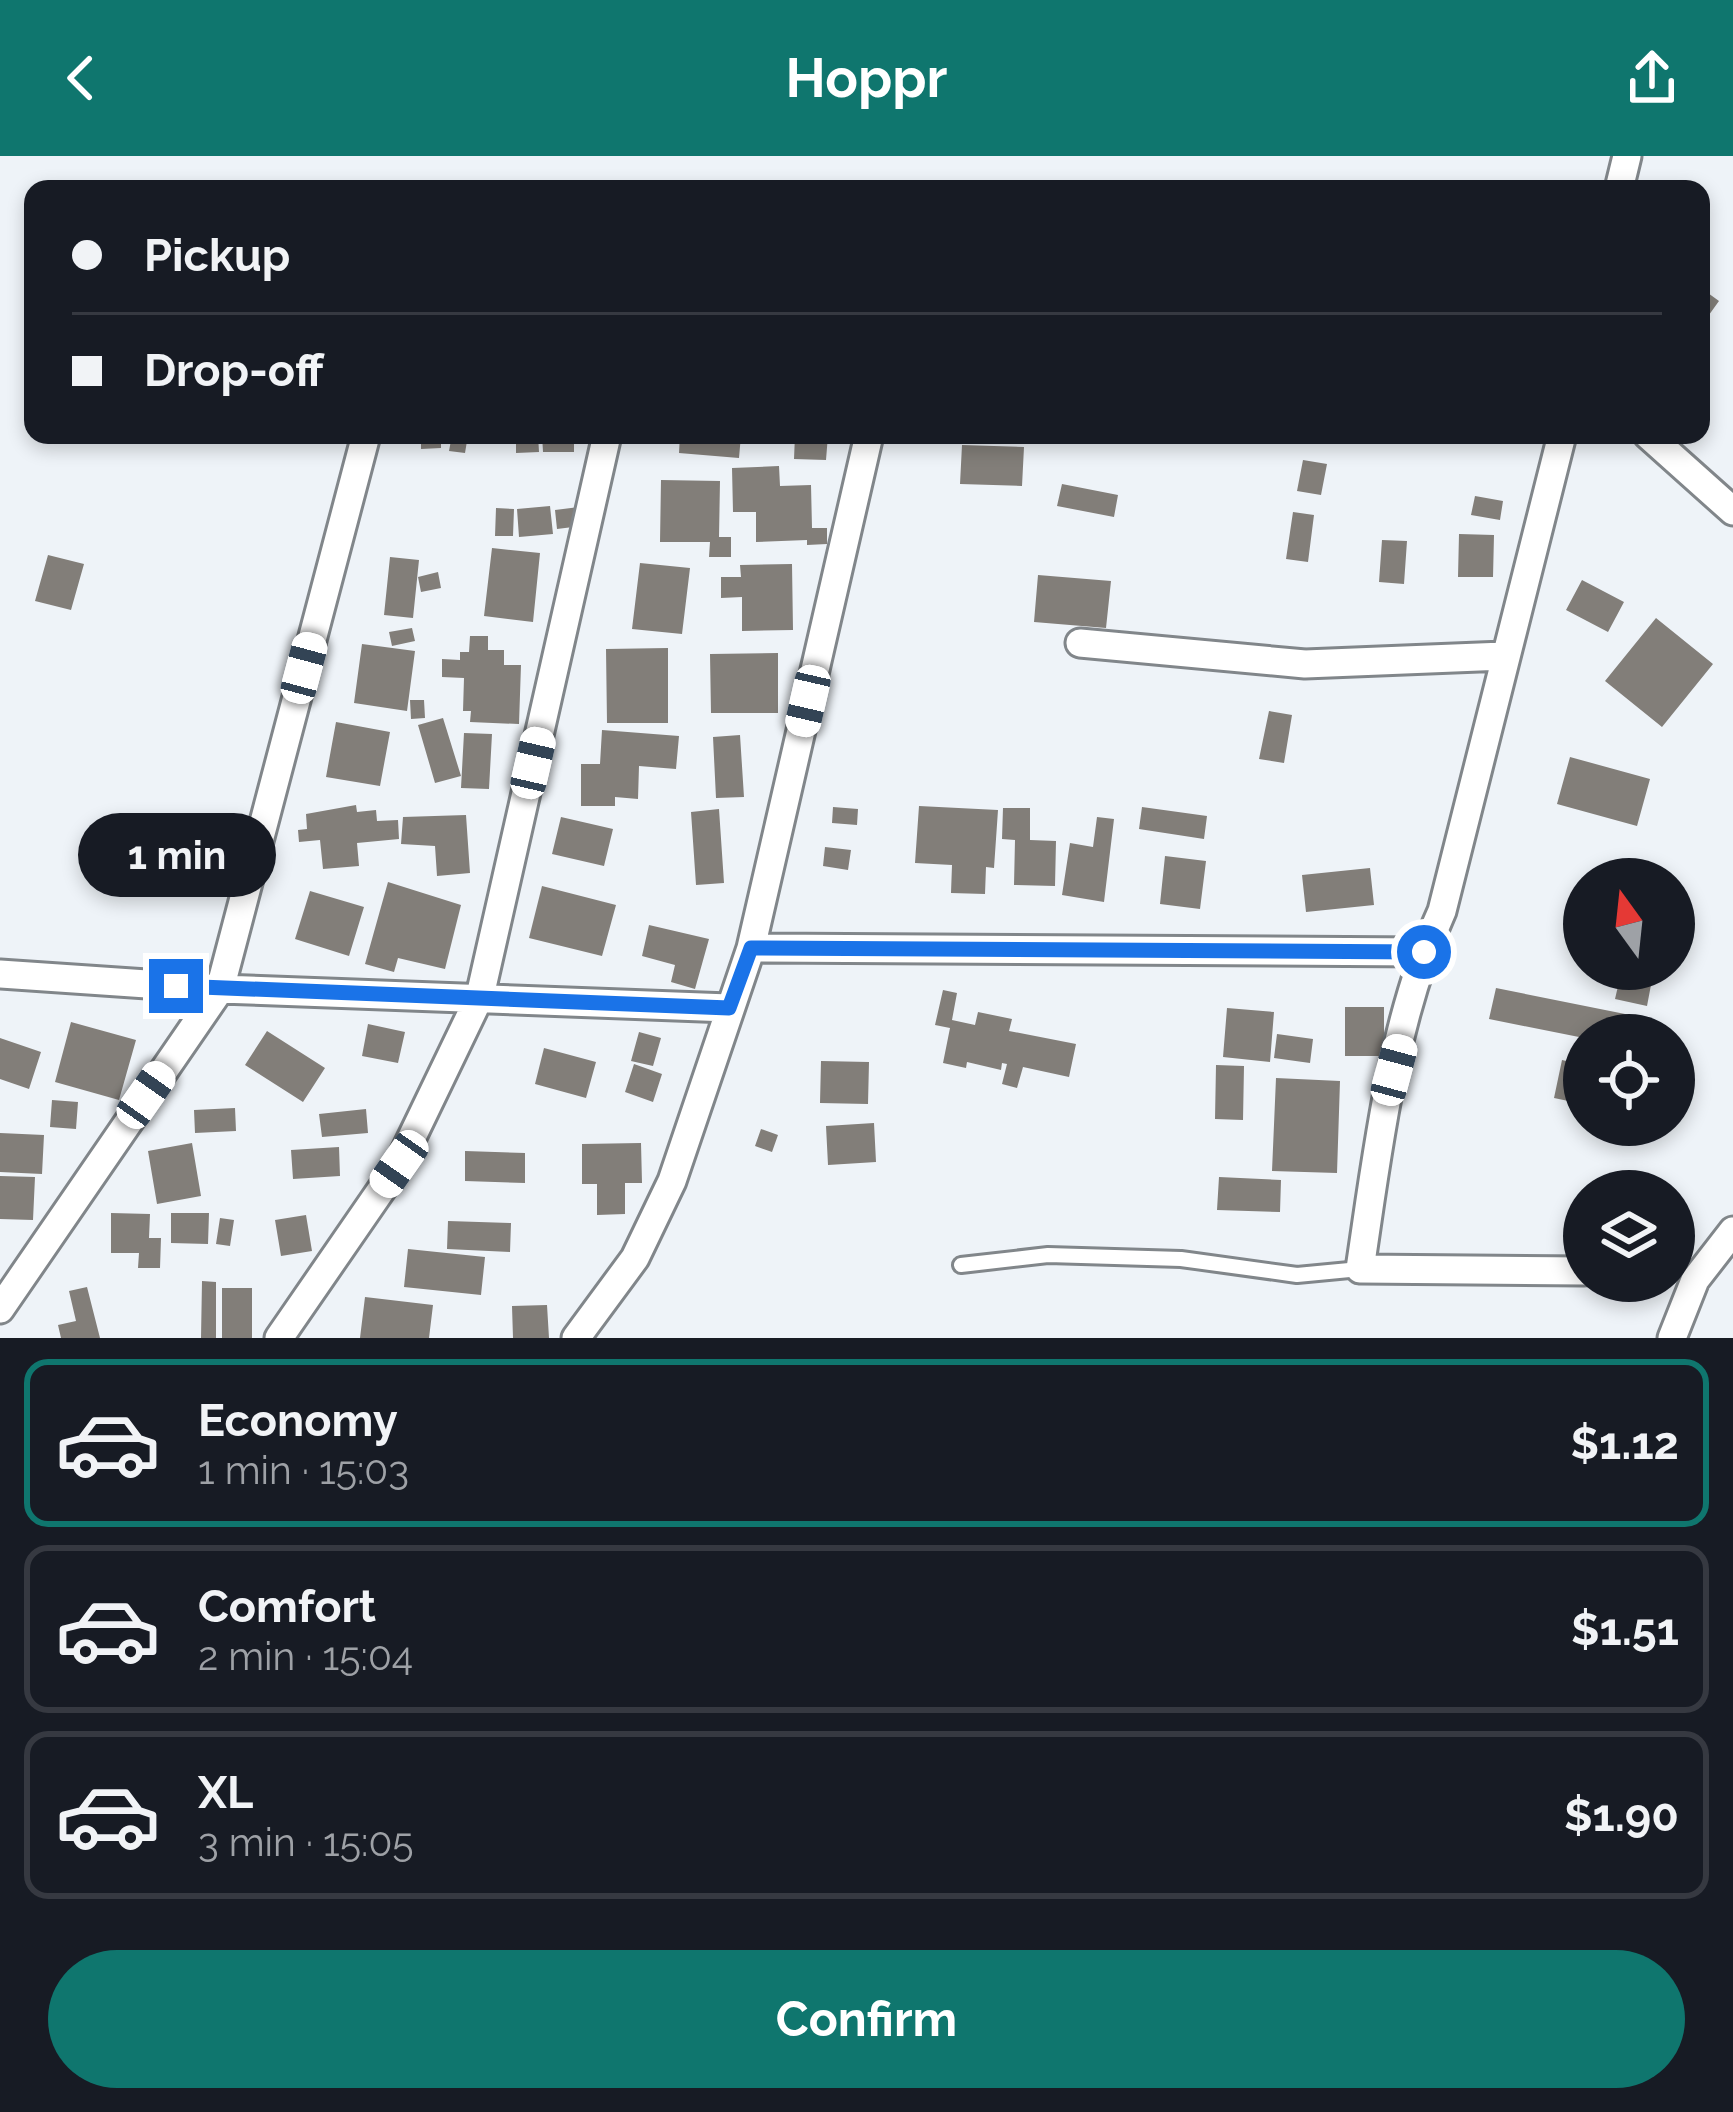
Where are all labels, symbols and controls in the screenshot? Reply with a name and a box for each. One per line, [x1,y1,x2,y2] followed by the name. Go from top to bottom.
[48,45,114,111] icon: back
[1619,45,1685,111] icon: share
[786,46,947,110] text: Hoppr
[144,229,290,282] text: Pickup
[144,344,324,397] text: Drop-off
[277,629,331,707] car
[782,662,834,740] car
[507,724,559,802] car
[77,812,275,896] callout: 1 min
[128,832,226,878] text: 1 min
[1563,858,1695,990] north arrow
[1563,858,1695,1302] map controls
[1397,925,1451,979] route start
[149,959,203,1013] route end
[1563,1014,1695,1146] button: locate
[1367,1031,1421,1109] car
[111,1055,181,1135] car
[364,1124,434,1204] car
[1563,1170,1695,1302] button: layers
[54,1389,162,1497] icon: car
[198,1394,398,1447] text: Economy
[1571,1417,1679,1470] text: $1.12
[198,1447,409,1493] text: 1 min · 15:03
[54,1575,162,1683] icon: car
[198,1580,376,1633] text: Comfort
[1571,1603,1679,1656] text: $1.51
[198,1633,413,1679] text: 2 min · 15:04
[54,1761,162,1869] icon: car
[198,1766,253,1819] text: XL
[1564,1789,1679,1842] text: $1.90
[198,1819,414,1865] text: 3 min · 15:05
[48,1950,1685,2088] button: Confirm

